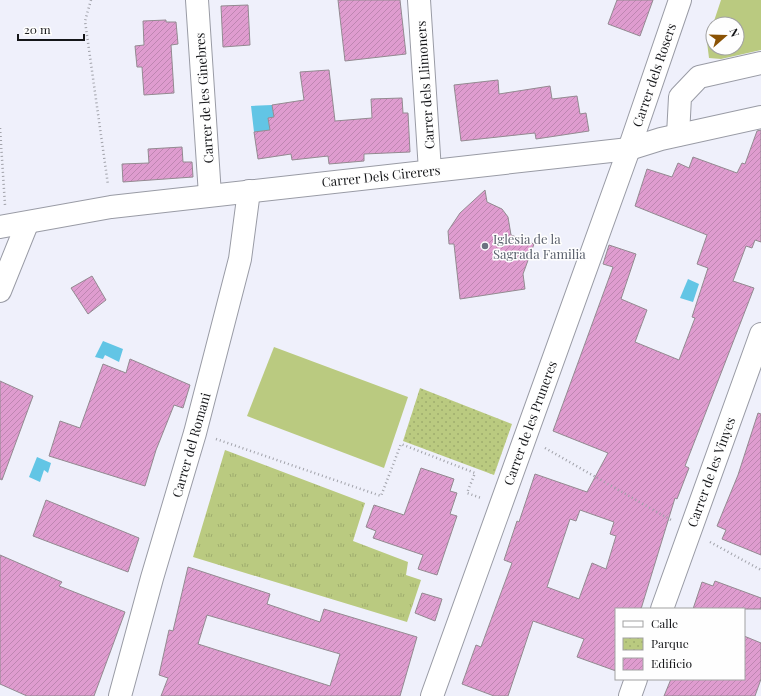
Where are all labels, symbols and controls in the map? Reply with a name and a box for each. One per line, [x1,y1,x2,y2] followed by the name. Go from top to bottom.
[18,16,84,42] scale bar
[705,16,745,56] north arrow
[412,20,437,150] street label: Carrer dels Llimoners
[24,21,51,37] text: 20 m
[628,21,679,129] street label: Carrer dels Rosers
[726,26,743,39] text: N
[190,32,217,164] street label: Carrer de les Ginebres
[321,161,441,190] street label: Carrer Dels Cirerers
[493,230,586,262] place label: Iglesia de la Sagrada Familia
[480,241,490,251] marker: Iglesia de la Sagrada Familia
[499,358,560,487] street label: Carrer de les Pruneres
[167,390,214,499] street label: Carrer del Romani
[683,414,738,529] street label: Carrer de les Vinyes
[615,608,745,680] legend
[651,615,678,631] text: Calle
[651,635,689,651] text: Parque
[651,655,693,671] text: Edificio

